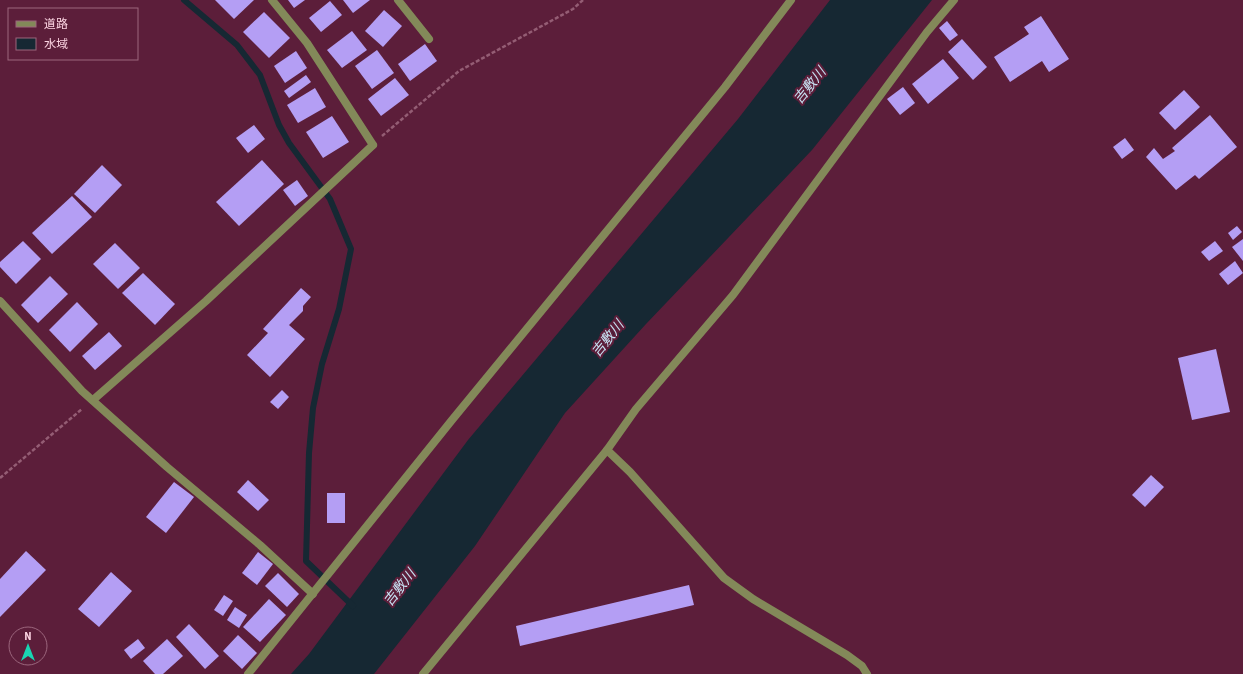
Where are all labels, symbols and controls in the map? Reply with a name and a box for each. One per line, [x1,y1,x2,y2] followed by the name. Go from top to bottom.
[8,8,138,60] legend
[44,16,68,33] text: 道路
[44,36,68,53] text: 水域
[789,62,832,109] water label: 吉敷川
[587,315,630,362] water label: 吉敷川
[379,564,422,611] water label: 吉敷川
[8,626,48,666] north arrow
[24,629,32,644] text: N

